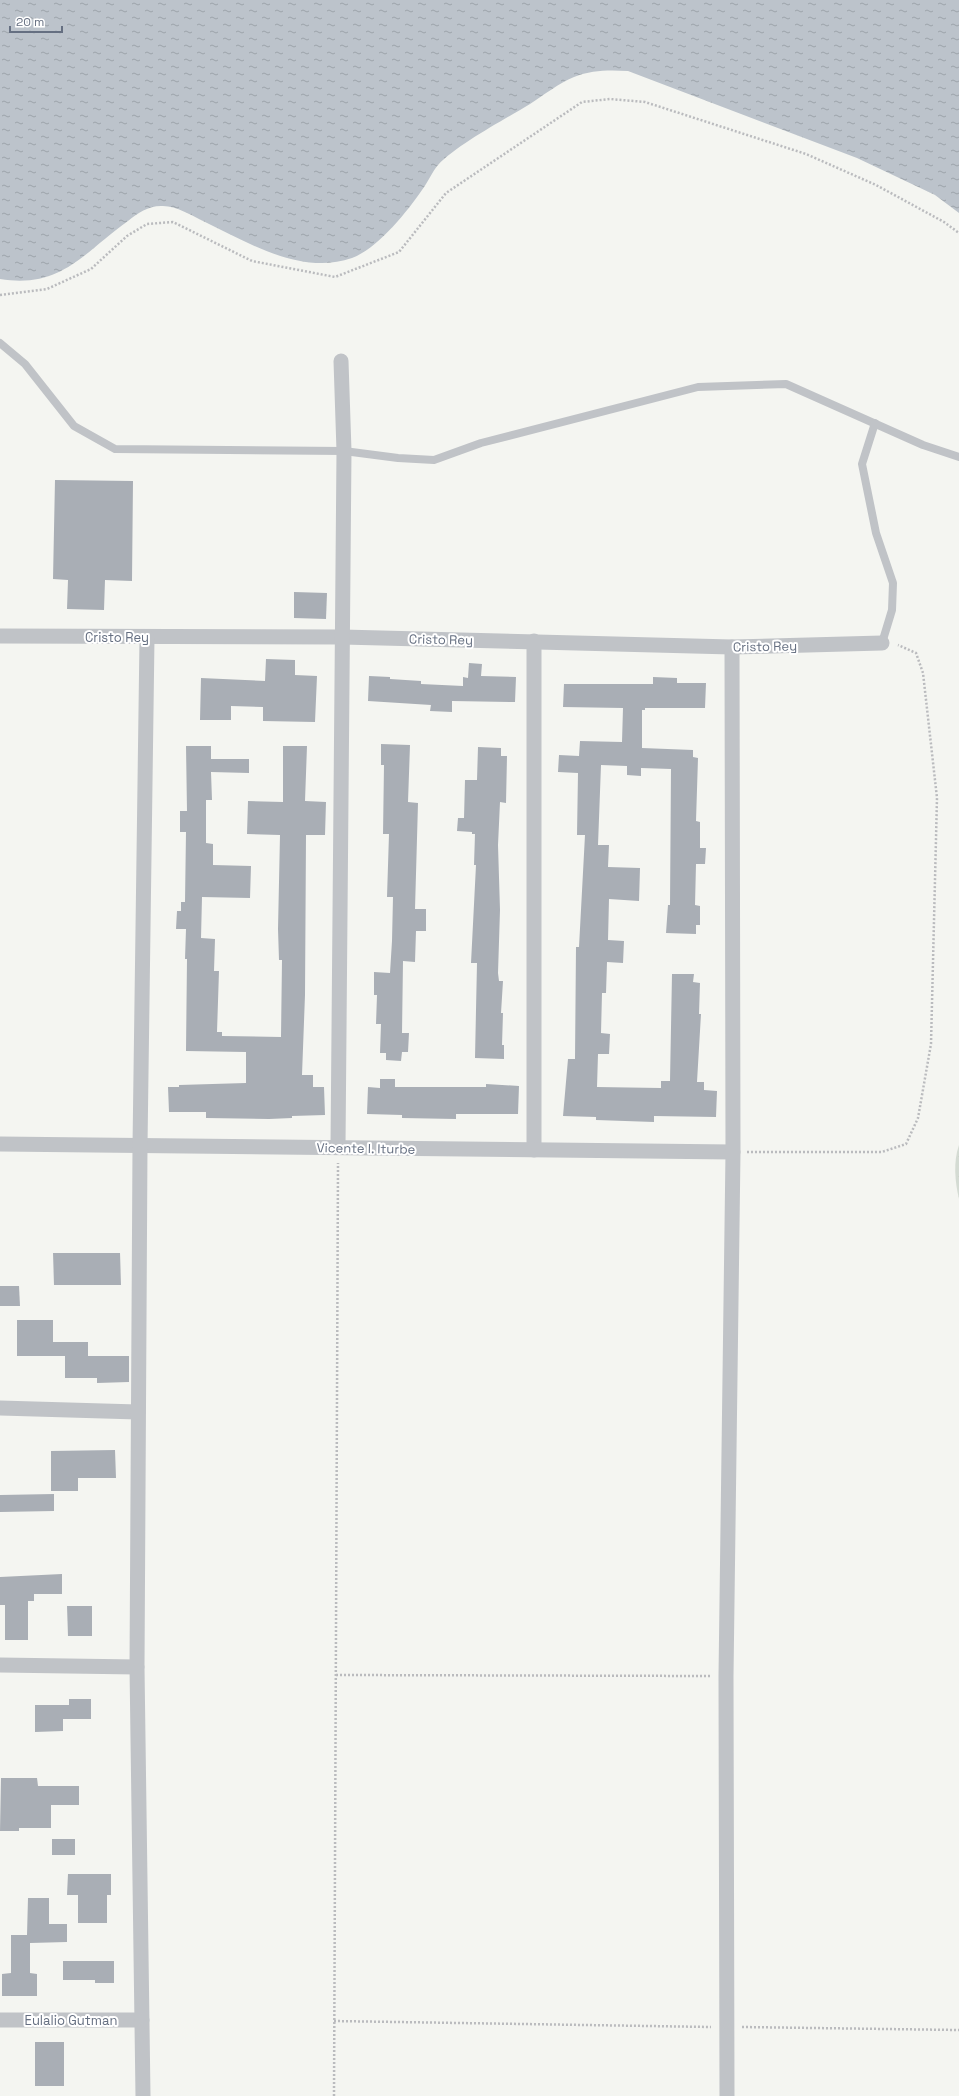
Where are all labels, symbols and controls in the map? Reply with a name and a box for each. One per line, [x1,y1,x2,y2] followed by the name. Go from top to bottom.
[10,8,62,34] scale bar
[16,14,44,30] text: 20 m
[85,629,149,646] street label: Cristo Rey
[409,630,473,649] street label: Cristo Rey
[733,637,797,656] street label: Cristo Rey
[316,1139,415,1158] street label: Vicente I. Iturbe
[25,2012,117,2029] street label: Eulalio Gutman

